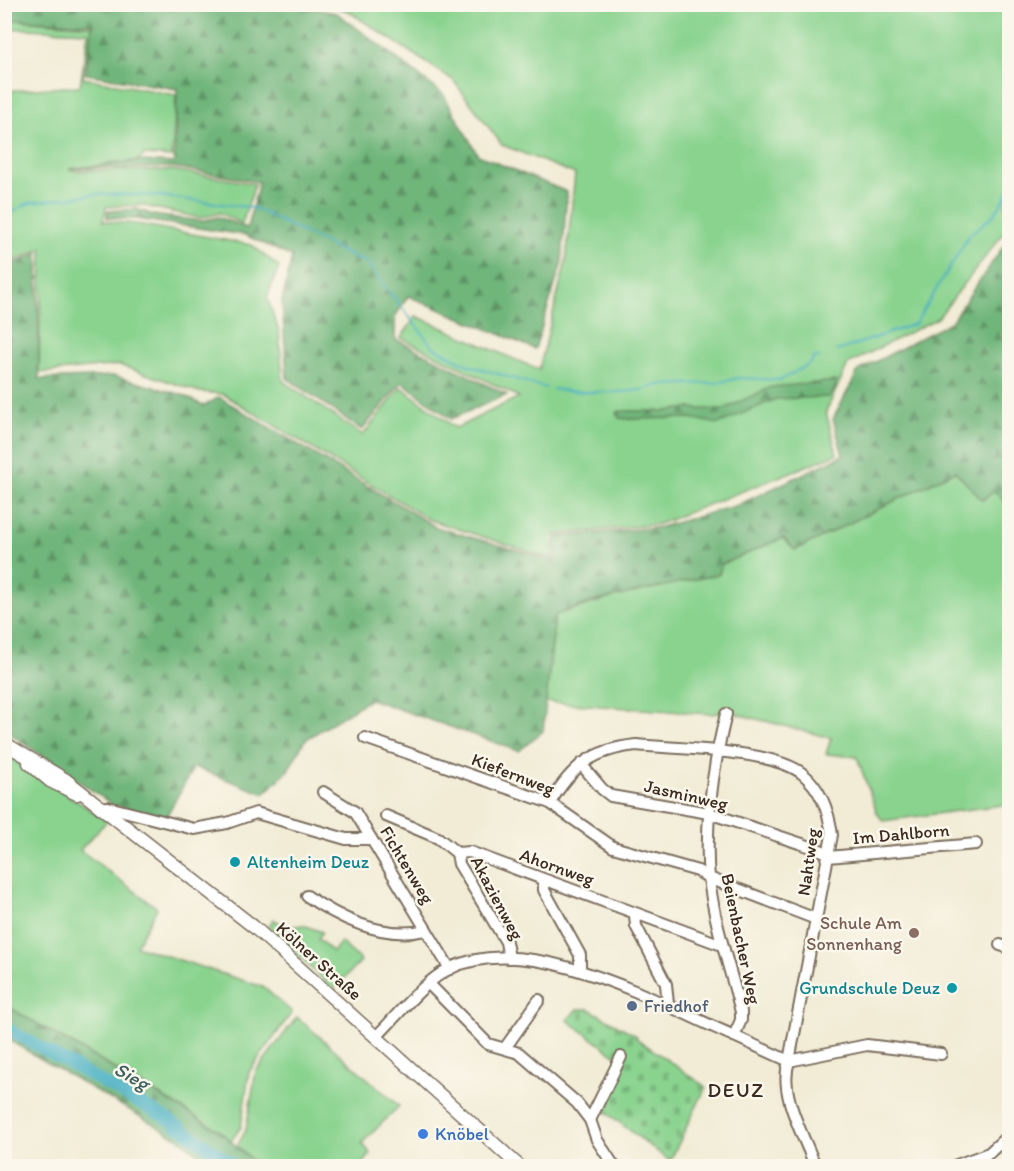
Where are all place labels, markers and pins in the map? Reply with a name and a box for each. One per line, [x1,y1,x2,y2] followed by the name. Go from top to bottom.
[247,851,370,873] place label: Altenheim Deuz
[228,855,242,869] marker: Altenheim Deuz
[806,912,903,955] place label: Schule Am Sonnenhang
[907,926,921,940] marker: Schule Am Sonnenhang
[799,977,940,999] place label: Grundschule Deuz
[945,981,959,995] marker: Grundschule Deuz
[644,995,709,1017] place label: Friedhof
[625,999,639,1013] marker: Friedhof
[435,1123,489,1145] place label: Knöbel
[416,1127,430,1141] marker: Knöbel

